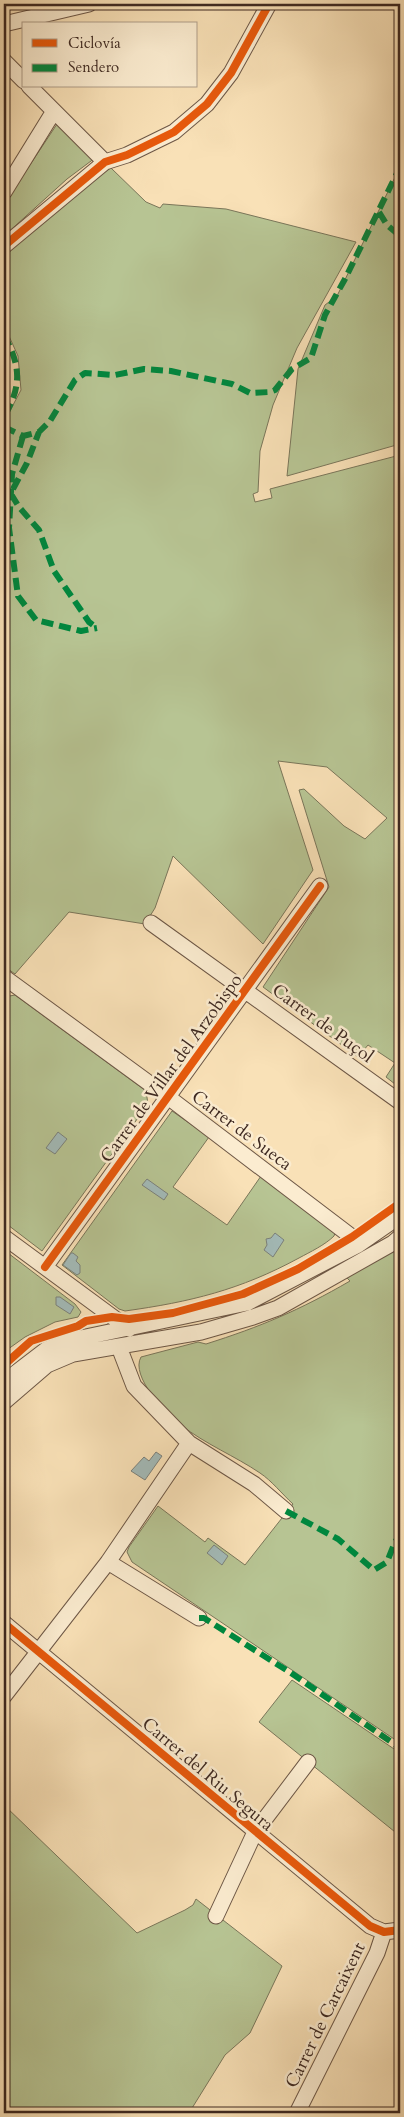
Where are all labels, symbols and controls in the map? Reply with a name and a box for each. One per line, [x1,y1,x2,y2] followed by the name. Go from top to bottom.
[22,22,198,88] legend
[68,33,121,53] text: Ciclovía
[68,57,119,77] text: Sendero
[94,969,249,1168] street label: Carrer de Villar del Arzobispo
[267,978,379,1069] street label: Carrer de Puçol
[186,1084,297,1177] street label: Carrer de Sueca
[136,1712,279,1837] street label: Carrer del Riu Segura
[279,1938,372,2092] street label: Carrer de Carcaixent

